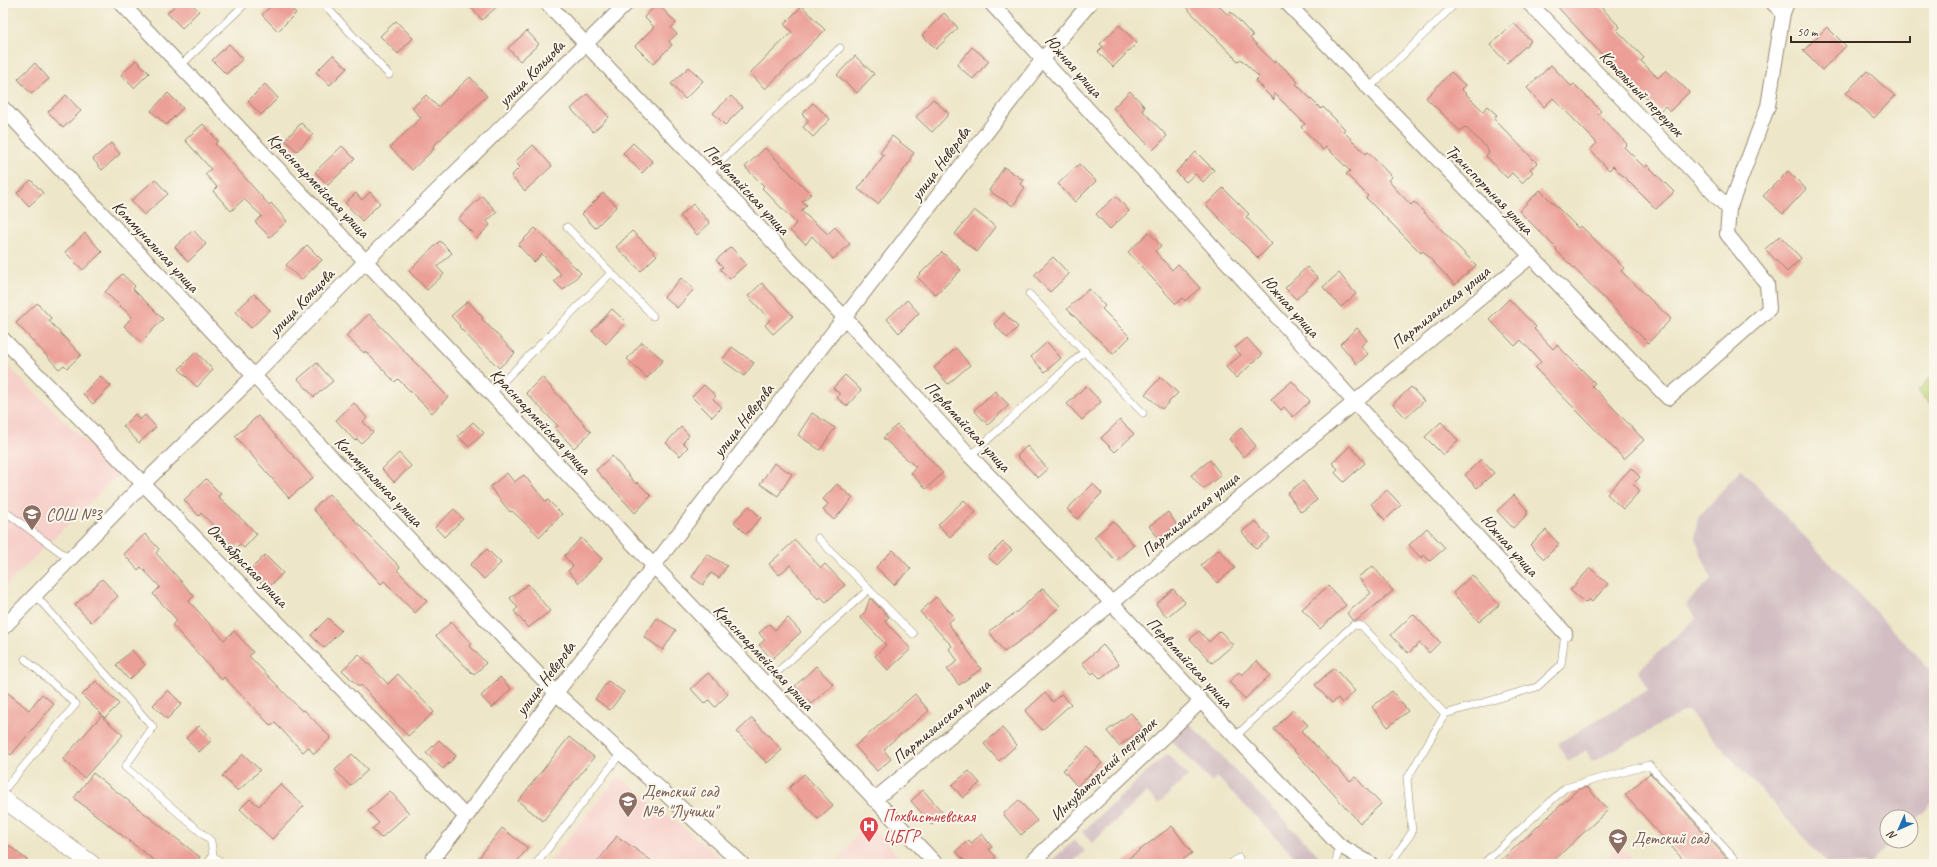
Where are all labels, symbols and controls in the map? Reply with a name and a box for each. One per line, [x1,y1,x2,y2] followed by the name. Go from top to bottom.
[1791,18,1910,44] scale bar
[1797,24,1819,40] text: 50 m
[1040,31,1108,103] street label: Южная улица
[493,34,571,112] street label: улица Кольцова
[1595,46,1689,142] street label: Котельный переулок
[905,121,976,205] street label: улица Неверова
[263,128,375,243] street label: Красноармейская улица
[699,140,795,240] street label: Первомайская улица
[1441,140,1539,240] street label: Транспортная улица
[108,196,204,298] street label: Коммунальная улица
[1387,260,1495,354] street label: Партизанская улица
[263,263,340,341] street label: улица Кольцова
[1257,271,1325,343] street label: Южная улица
[486,364,596,480] street label: Красноармейская улица
[920,377,1016,477] street label: Первомайская улица
[708,378,780,462] street label: улица Неверова
[330,432,428,532] street label: Коммунальная улица
[1137,467,1244,561] street label: Партизанская улица
[21,503,43,531] school or university icon: СОШ №3
[46,504,103,525] place label: СОШ №3
[1476,510,1544,582] street label: Южная улица
[202,519,294,613] street label: Октябрьская улица
[709,600,819,716] street label: Красноармейская улица
[1142,613,1238,713] street label: Первомайская улица
[510,636,581,720] street label: улица Неверова
[888,674,995,768] street label: Партизанская улица
[1046,712,1162,825] street label: Инкубаторский переулок
[642,781,721,822] place label: Детский сад №6 "Лучики"
[617,790,639,818] school or university icon: Детский сад №6 "Лучики"
[883,806,977,847] place label: Похвистневская ЦБГР
[1879,809,1919,849] north arrow
[858,815,880,843] hospital icon: Похвистневская ЦБГР
[1607,827,1629,855] school or university icon: Детский сад
[1883,827,1899,843] text: N
[1632,828,1710,849] place label: Детский сад

